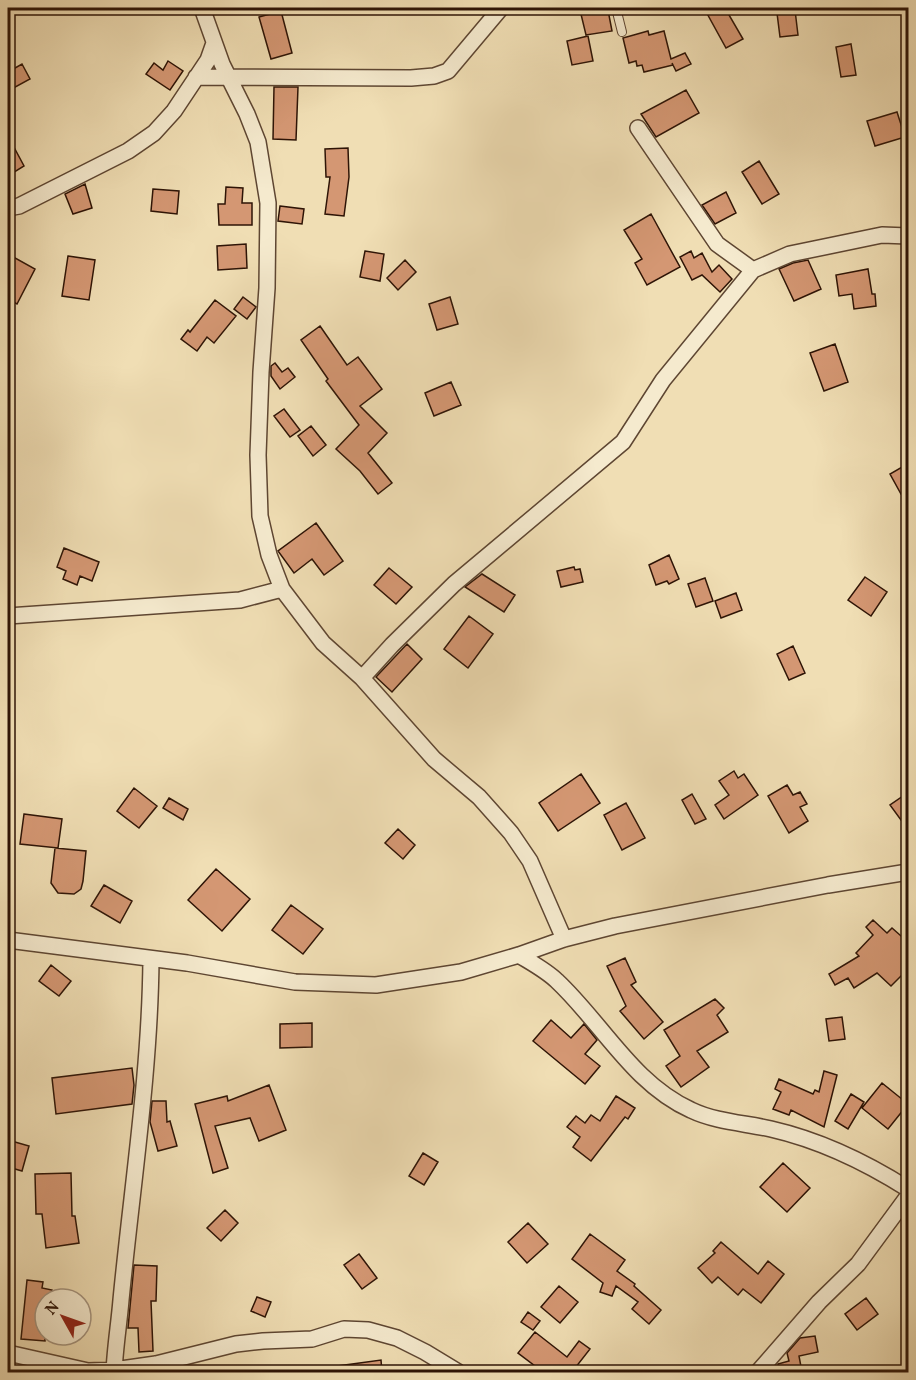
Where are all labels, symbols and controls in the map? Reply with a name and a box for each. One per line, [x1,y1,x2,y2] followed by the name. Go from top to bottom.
[33,1287,93,1347] north arrow
[41,1297,65,1320] text: N

